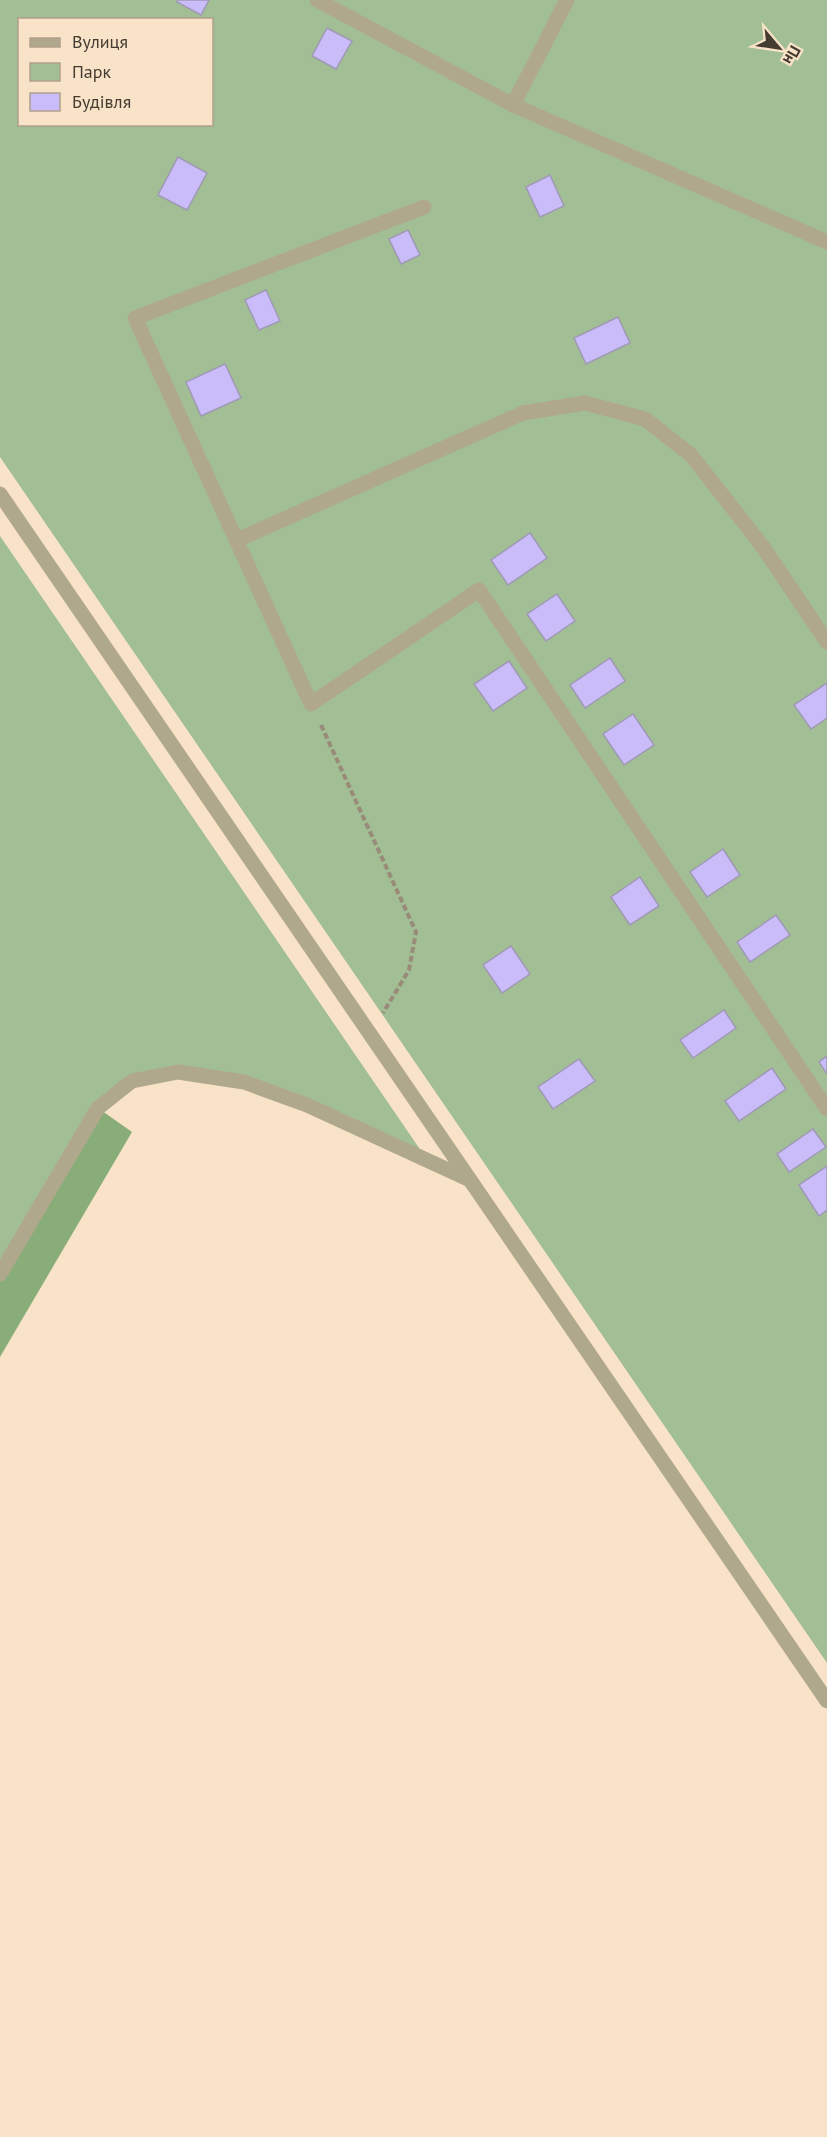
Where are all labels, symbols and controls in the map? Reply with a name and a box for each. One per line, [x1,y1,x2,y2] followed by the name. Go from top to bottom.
[18,18,213,126] legend
[749,18,809,78] north arrow
[72,30,128,53] text: Вулиця
[779,42,805,68] text: Пн
[72,60,112,83] text: Парк
[72,90,131,113] text: Будівля

